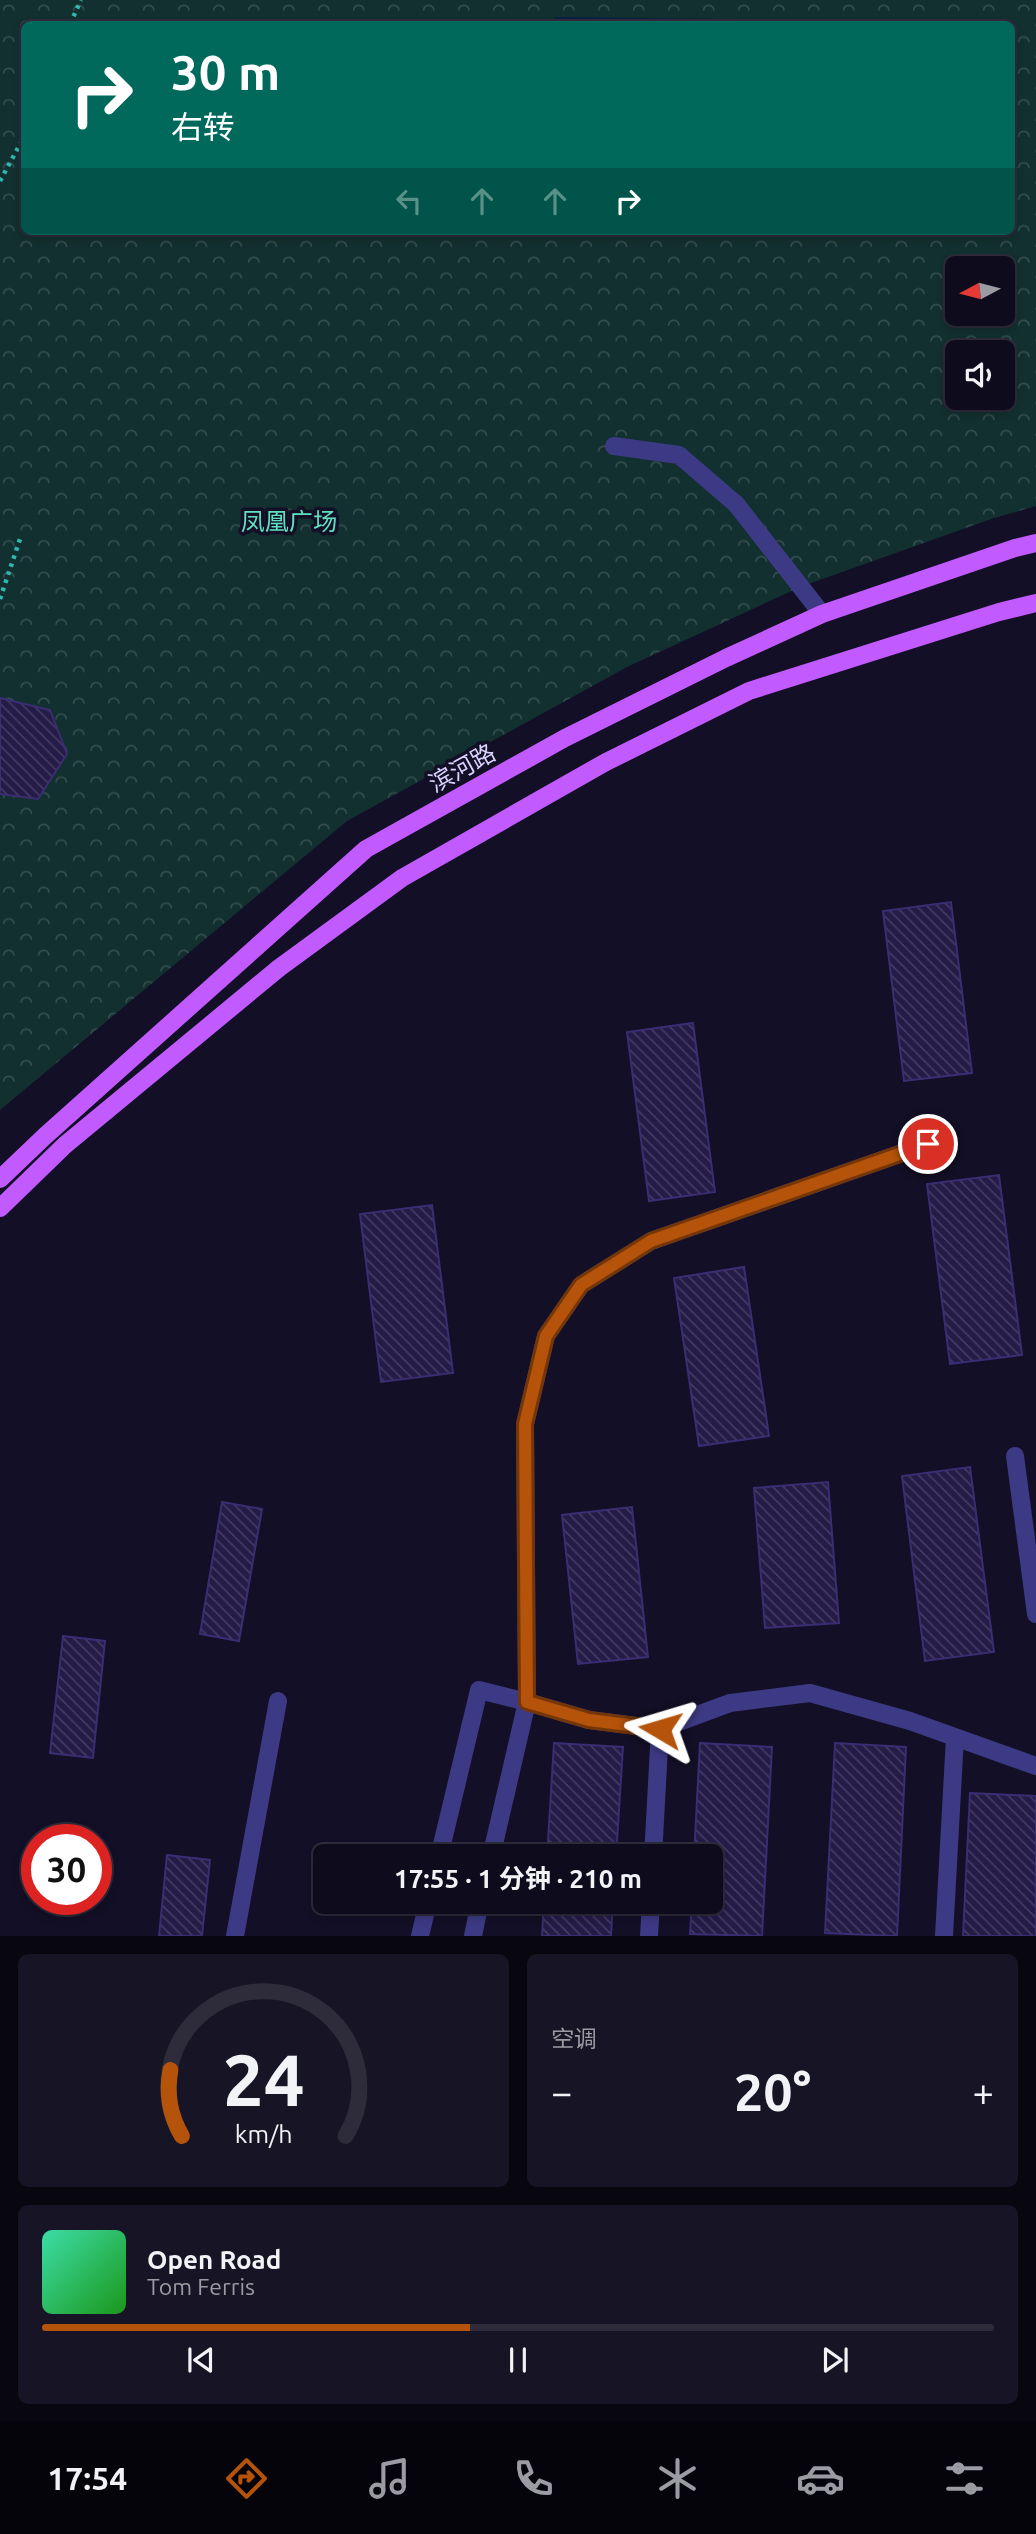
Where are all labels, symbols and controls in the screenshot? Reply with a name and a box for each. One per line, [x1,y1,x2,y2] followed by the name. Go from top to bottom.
[171,44,280,99] text: 30 m
[56,49,147,140] icon: right
[171,109,235,145] text: 右转
[390,182,428,220] icon: left
[463,182,501,220] icon: ahead
[536,182,574,220] icon: ahead
[609,182,647,220] icon: right
[945,256,1015,326] north arrow
[945,256,1015,410] map controls
[945,340,1015,410] button: sound
[241,508,337,535] park label: 凤凰广场
[424,739,500,797] street label: 滨河路
[898,1114,958,1174] pin
[909,1125,947,1163] icon: arrive
[623,1692,697,1766] position arrow
[21,1824,112,1915] speed limit sign: 30
[394,1864,642,1893] text: 17:55 · 1 分钟 · 210 m
[551,2026,597,2051] text: 空调
[222,2039,305,2121] text: 24
[734,2063,811,2121] text: 20°
[551,2071,572,2113] text: −
[973,2071,994,2113] text: +
[235,2120,292,2148] text: km/h
[147,2245,281,2274] text: Open Road
[147,2274,255,2299] text: Tom Ferris
[182,2341,220,2379] icon: previous
[499,2341,537,2379] icon: pause
[816,2341,854,2379] icon: next
[222,2454,271,2503] icon: directions
[365,2454,414,2503] icon: music
[509,2454,558,2503] icon: phone
[653,2454,702,2503] icon: climate
[796,2454,845,2503] icon: car
[940,2454,989,2503] icon: filters
[47,2460,127,2496] text: 17:54

